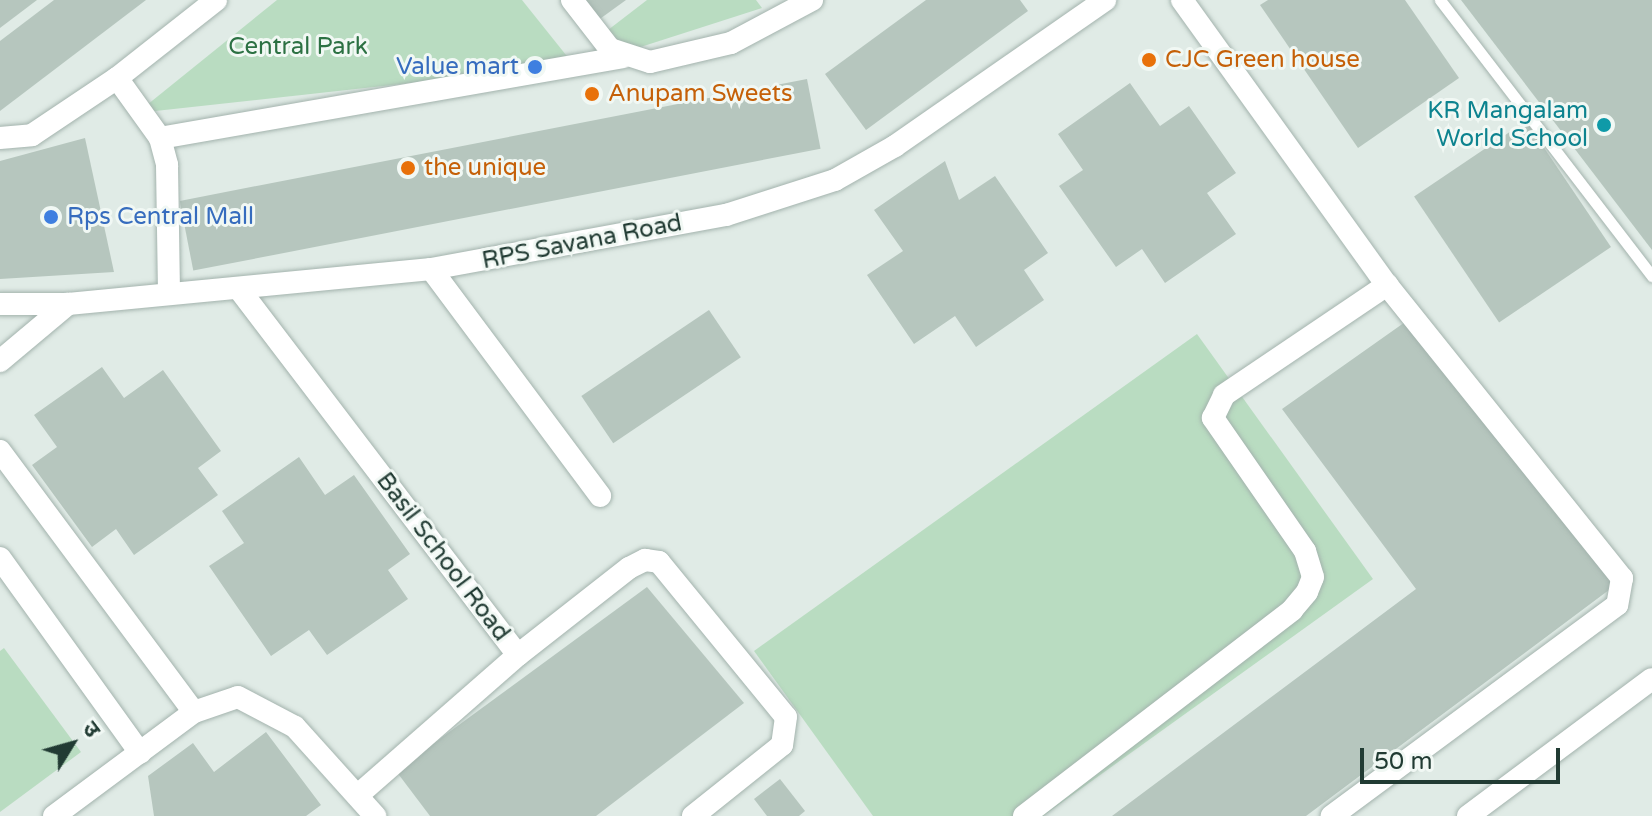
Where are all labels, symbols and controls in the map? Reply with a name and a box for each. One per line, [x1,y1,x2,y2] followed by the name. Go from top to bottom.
[228,33,368,61] park label: Central Park
[1165,46,1360,74] place label: CJC Green house
[1140,51,1158,69] marker: CJC Green house
[396,53,519,81] place label: Value mart
[526,58,544,76] marker: Value mart
[608,80,793,108] place label: Anupam Sweets
[583,85,601,103] marker: Anupam Sweets
[1427,97,1588,153] place label: KR Mangalam World School
[1595,116,1613,134] marker: KR Mangalam World School
[424,154,546,182] place label: the unique
[399,159,417,177] marker: the unique
[67,203,254,231] place label: Rps Central Mall
[42,208,60,226] marker: Rps Central Mall
[480,208,684,276] street label: RPS Savana Road
[370,467,516,647] street label: Basil School Road
[32,704,112,784] north arrow
[77,717,105,743] text: उ
[1364,732,1564,782] scale bar
[1374,747,1432,776] text: 50 m

